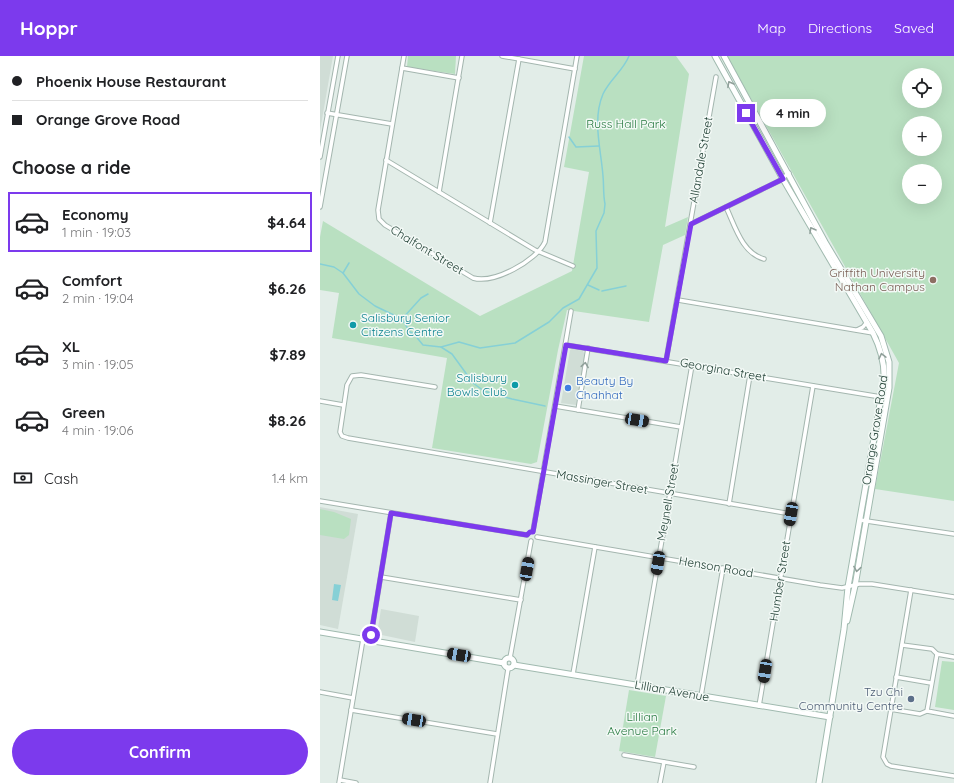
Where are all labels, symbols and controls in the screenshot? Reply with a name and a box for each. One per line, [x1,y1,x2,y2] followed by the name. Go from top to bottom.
[20,16,78,40] text: Hoppr
[757,19,786,37] text: Map
[808,19,872,37] text: Directions
[894,19,934,37] text: Saved
[902,68,942,204] map controls
[902,68,942,108] button: locate
[36,72,227,91] text: Phoenix House Restaurant
[727,81,735,88] one-way arrow
[760,99,826,127] callout: 4 min
[737,104,755,122] route end
[776,105,810,121] text: 4 min
[36,110,180,129] text: Orange Grove Road
[586,116,666,131] park label: Russ Hall Park
[686,116,715,204] street label: Allandale Street
[902,116,942,156] button: +
[12,156,131,179] text: Choose a ride
[902,164,942,204] button: −
[14,204,50,240] icon: car
[62,205,129,224] text: Economy
[267,213,306,232] text: $4.64
[388,222,467,277] street label: Chalfont Street
[62,224,131,240] text: 1 min · 19:03
[810,227,817,234] one-way arrow
[829,265,925,294] place label: Griffith University Nathan Campus
[14,270,50,306] icon: car
[62,271,123,290] text: Comfort
[928,275,938,285] marker: Griffith University Nathan Campus
[268,279,306,298] text: $6.26
[62,290,134,306] text: 2 min · 19:04
[361,310,450,339] place label: Salisbury Senior Citizens Centre
[348,320,358,330] marker: Salisbury Senior Citizens Centre
[14,336,50,372] icon: car
[62,337,80,356] text: XL
[269,345,306,364] text: $7.89
[878,352,886,359] one-way arrow
[679,355,767,384] street label: Georgina Street
[62,356,133,372] text: 3 min · 19:05
[580,362,589,368] one-way arrow
[447,370,507,399] place label: Salisbury Bowls Club
[576,373,633,402] place label: Beauty By Chahhat
[858,374,891,486] street label: Orange Grove Road
[510,380,520,390] marker: Salisbury Bowls Club
[563,383,573,393] marker: Beauty By Chahhat
[14,402,50,438] icon: car
[62,403,105,422] text: Green
[268,411,306,430] text: $8.26
[624,412,650,428] car
[62,422,133,438] text: 4 min · 19:06
[653,462,682,542] street label: Meynell Street
[555,466,649,497] street label: Massinger Street
[12,467,34,489] icon: cash
[44,469,78,488] text: Cash
[272,470,308,486] text: 1.4 km
[783,501,799,527] car
[766,540,793,622] street label: Humber Street
[650,550,666,576] car
[678,553,754,580] street label: Henson Road
[519,556,535,582] car
[854,566,862,572] one-way arrow
[362,626,380,644] route start
[446,647,472,663] car
[757,658,773,684] car
[634,677,711,704] street label: Lillian Avenue
[799,684,903,713] place label: Tzu Chi Community Centre
[906,694,916,704] marker: Tzu Chi Community Centre
[607,709,677,738] park label: Lillian Avenue Park
[401,712,427,728] car
[12,729,308,775] button: Confirm

